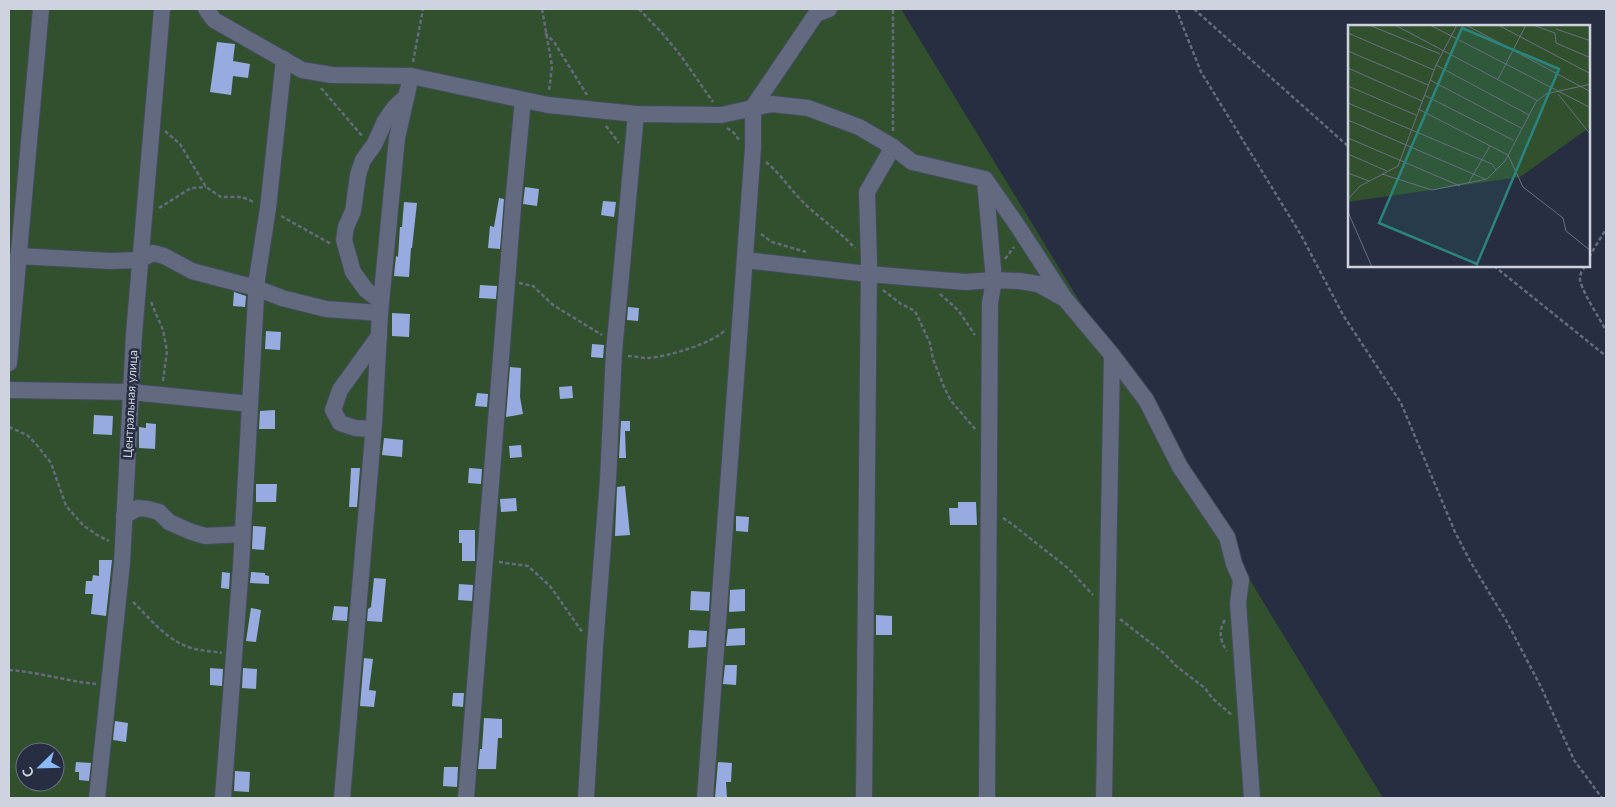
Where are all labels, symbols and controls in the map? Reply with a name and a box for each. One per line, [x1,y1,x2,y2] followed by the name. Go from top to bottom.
[1348,25,1590,268] inset map
[120,350,140,458] street label: Центральная улица
[15,742,65,792] north arrow
[18,764,37,780] text: С

